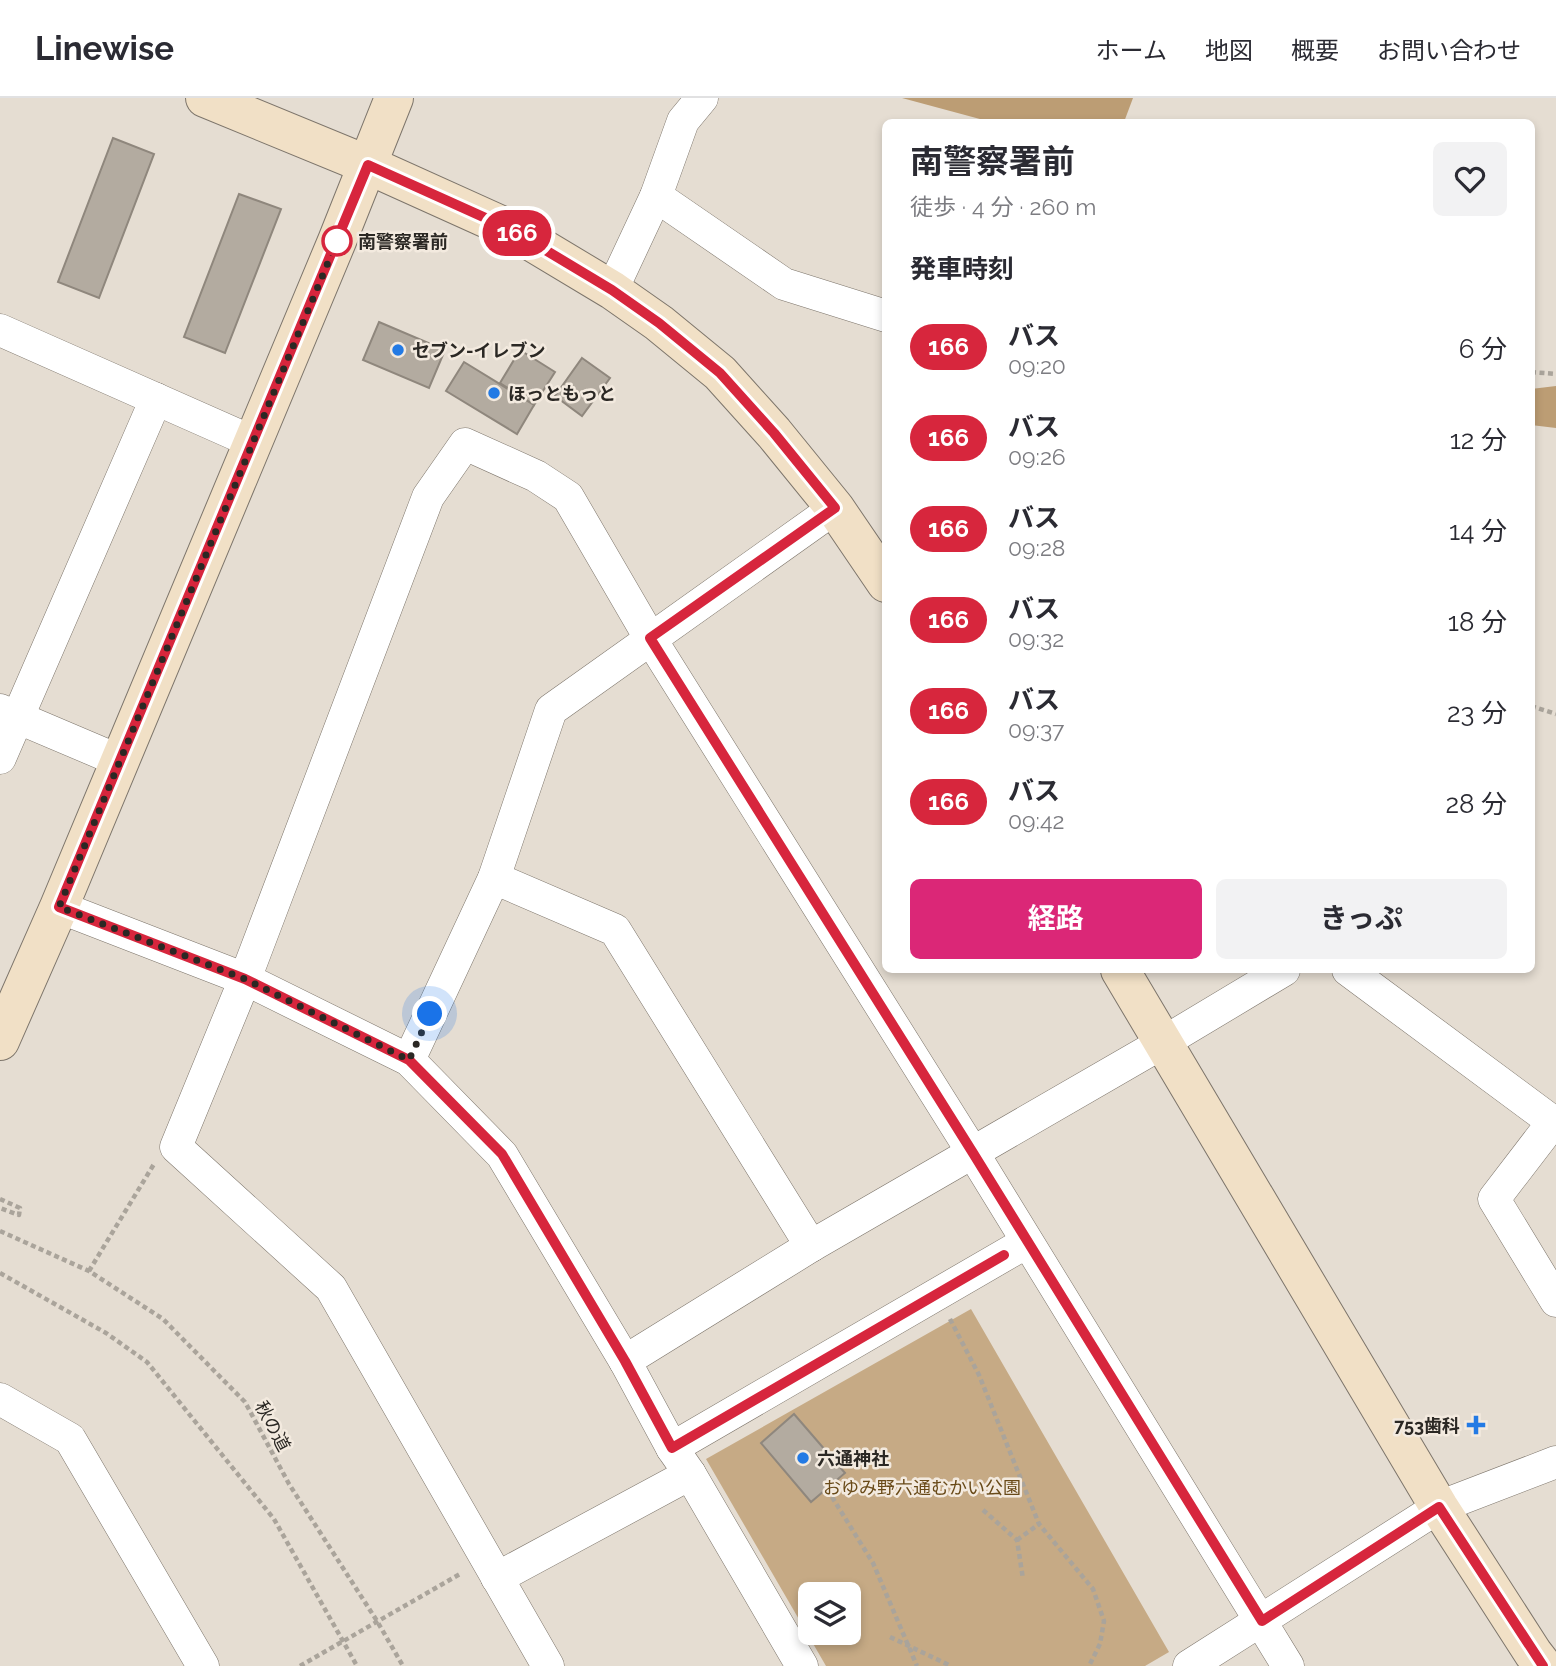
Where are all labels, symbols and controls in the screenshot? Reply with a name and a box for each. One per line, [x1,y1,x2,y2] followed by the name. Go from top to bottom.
[35,29,174,68] text: Linewise
[1096,36,1167,65] text: ホーム
[1205,36,1253,65] text: 地図
[1291,36,1339,65] text: 概要
[1377,36,1521,65] text: お問い合わせ
[910,142,1075,181] text: 南警察署前
[1433,142,1507,216] button: heart
[910,193,1097,220] text: 徒歩 · 4 分 · 260 m
[477,210,557,256] line badge: 166
[497,218,538,247] text: 166
[322,226,352,256] marker: 南警察署前
[358,231,448,252] place label: 南警察署前
[910,254,1014,284] text: 発車時刻
[1008,321,1060,351] text: バス
[928,332,969,361] text: 166
[1459,334,1507,364] text: 6 分
[412,340,546,361] place label: セブン-イレブン
[390,342,406,358] marker: セブン-イレブン
[1008,352,1066,379] text: 09:20
[508,383,616,404] place label: ほっともっと
[486,385,502,401] marker: ほっともっと
[1008,412,1060,442] text: バス
[928,423,969,452] text: 166
[1450,425,1507,455] text: 12 分
[1008,443,1066,470] text: 09:26
[1008,503,1060,533] text: バス
[928,514,969,543] text: 166
[1449,516,1507,546] text: 14 分
[1008,534,1066,561] text: 09:28
[1008,594,1060,624] text: バス
[928,605,969,634] text: 166
[1448,607,1507,637] text: 18 分
[1008,625,1064,652] text: 09:32
[1008,685,1060,715] text: バス
[928,696,969,725] text: 166
[1447,698,1507,728] text: 23 分
[1008,716,1064,743] text: 09:37
[1008,776,1060,806] text: バス
[928,787,969,816] text: 166
[1445,789,1507,819] text: 28 分
[1008,807,1064,834] text: 09:42
[910,879,1202,959] button: 経路
[1216,879,1507,959] button: きっぷ
[412,996,447,1031] your location
[251,1397,295,1455] street label: 秋の道
[1394,1415,1460,1436] place label: 753歯科
[1466,1415,1486,1435] marker: 753歯科
[817,1448,889,1469] place label: 六通神社
[795,1450,811,1466] marker: 六通神社
[823,1477,1021,1498] park label: おゆみ野六通むかい公園
[798,1582,861,1645] map controls
[798,1582,861,1645] button: layers

